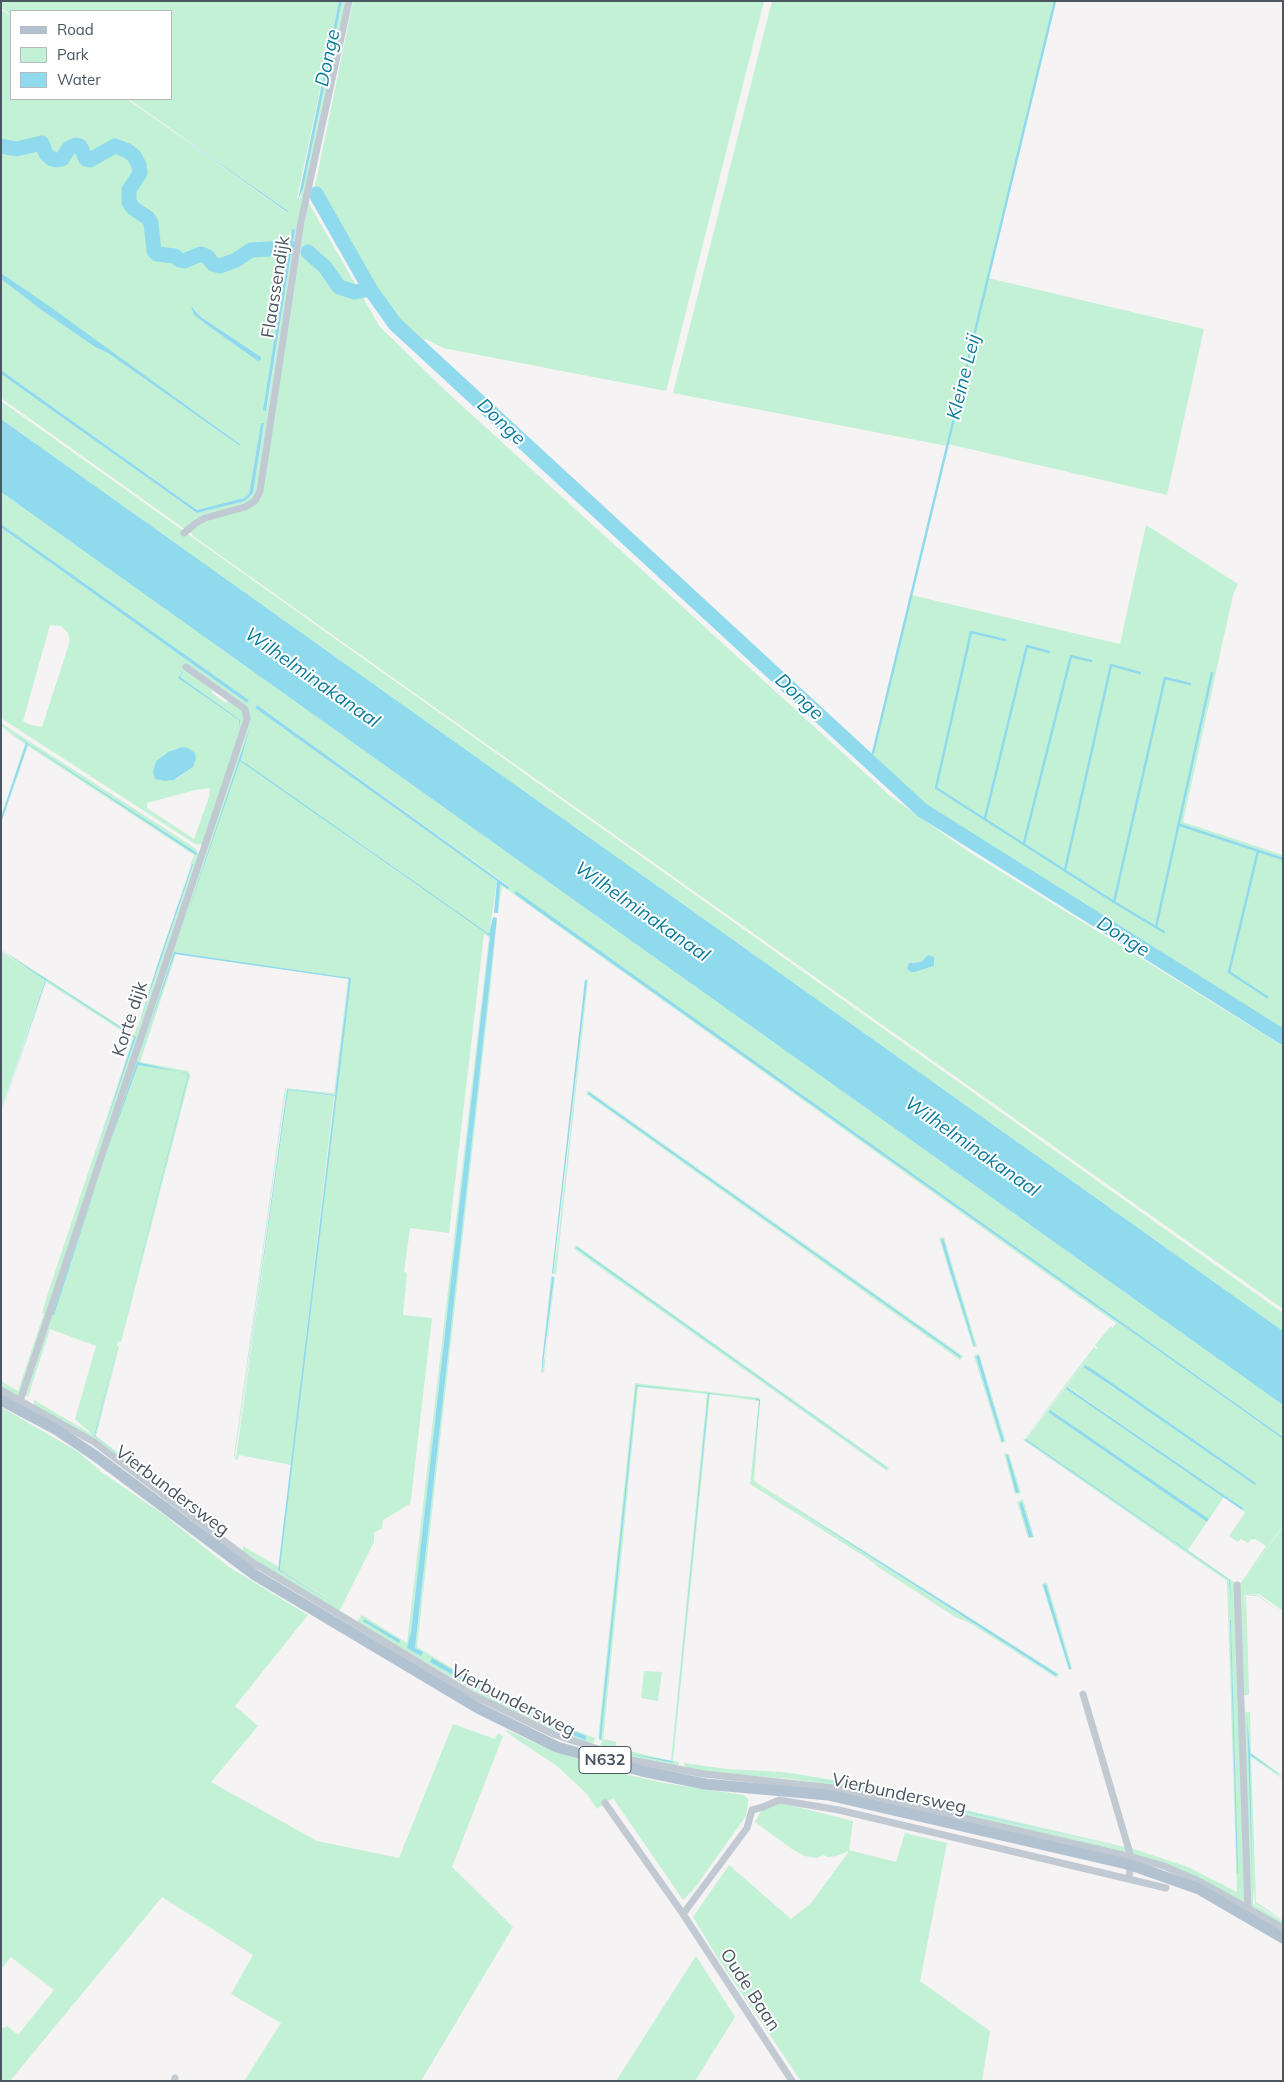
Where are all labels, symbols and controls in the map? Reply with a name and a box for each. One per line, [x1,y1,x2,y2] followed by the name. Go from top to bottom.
[10,10,172,100] legend
[57,20,94,39] text: Road
[311,27,345,89] water label: Donge
[57,45,89,64] text: Park
[57,70,101,89] text: Water
[257,235,295,339] street label: Flaassendijk
[942,332,986,422] water label: Kleine Leij
[472,394,530,450] water label: Donge
[240,623,384,733] water label: Wilhelminakanaal
[770,669,828,725] water label: Donge
[570,857,714,967] water label: Wilhelminakanaal
[1092,912,1154,962] water label: Donge
[108,979,152,1059] street label: Korte dijk
[900,1092,1044,1202] water label: Wilhelminakanaal
[111,1441,233,1541] street label: Vierbundersweg
[447,1660,579,1742] street label: Vierbundersweg
[579,1746,631,1774] road number: N632
[830,1769,968,1819] street label: Vierbundersweg
[715,1945,785,2035] street label: Oude Baan

